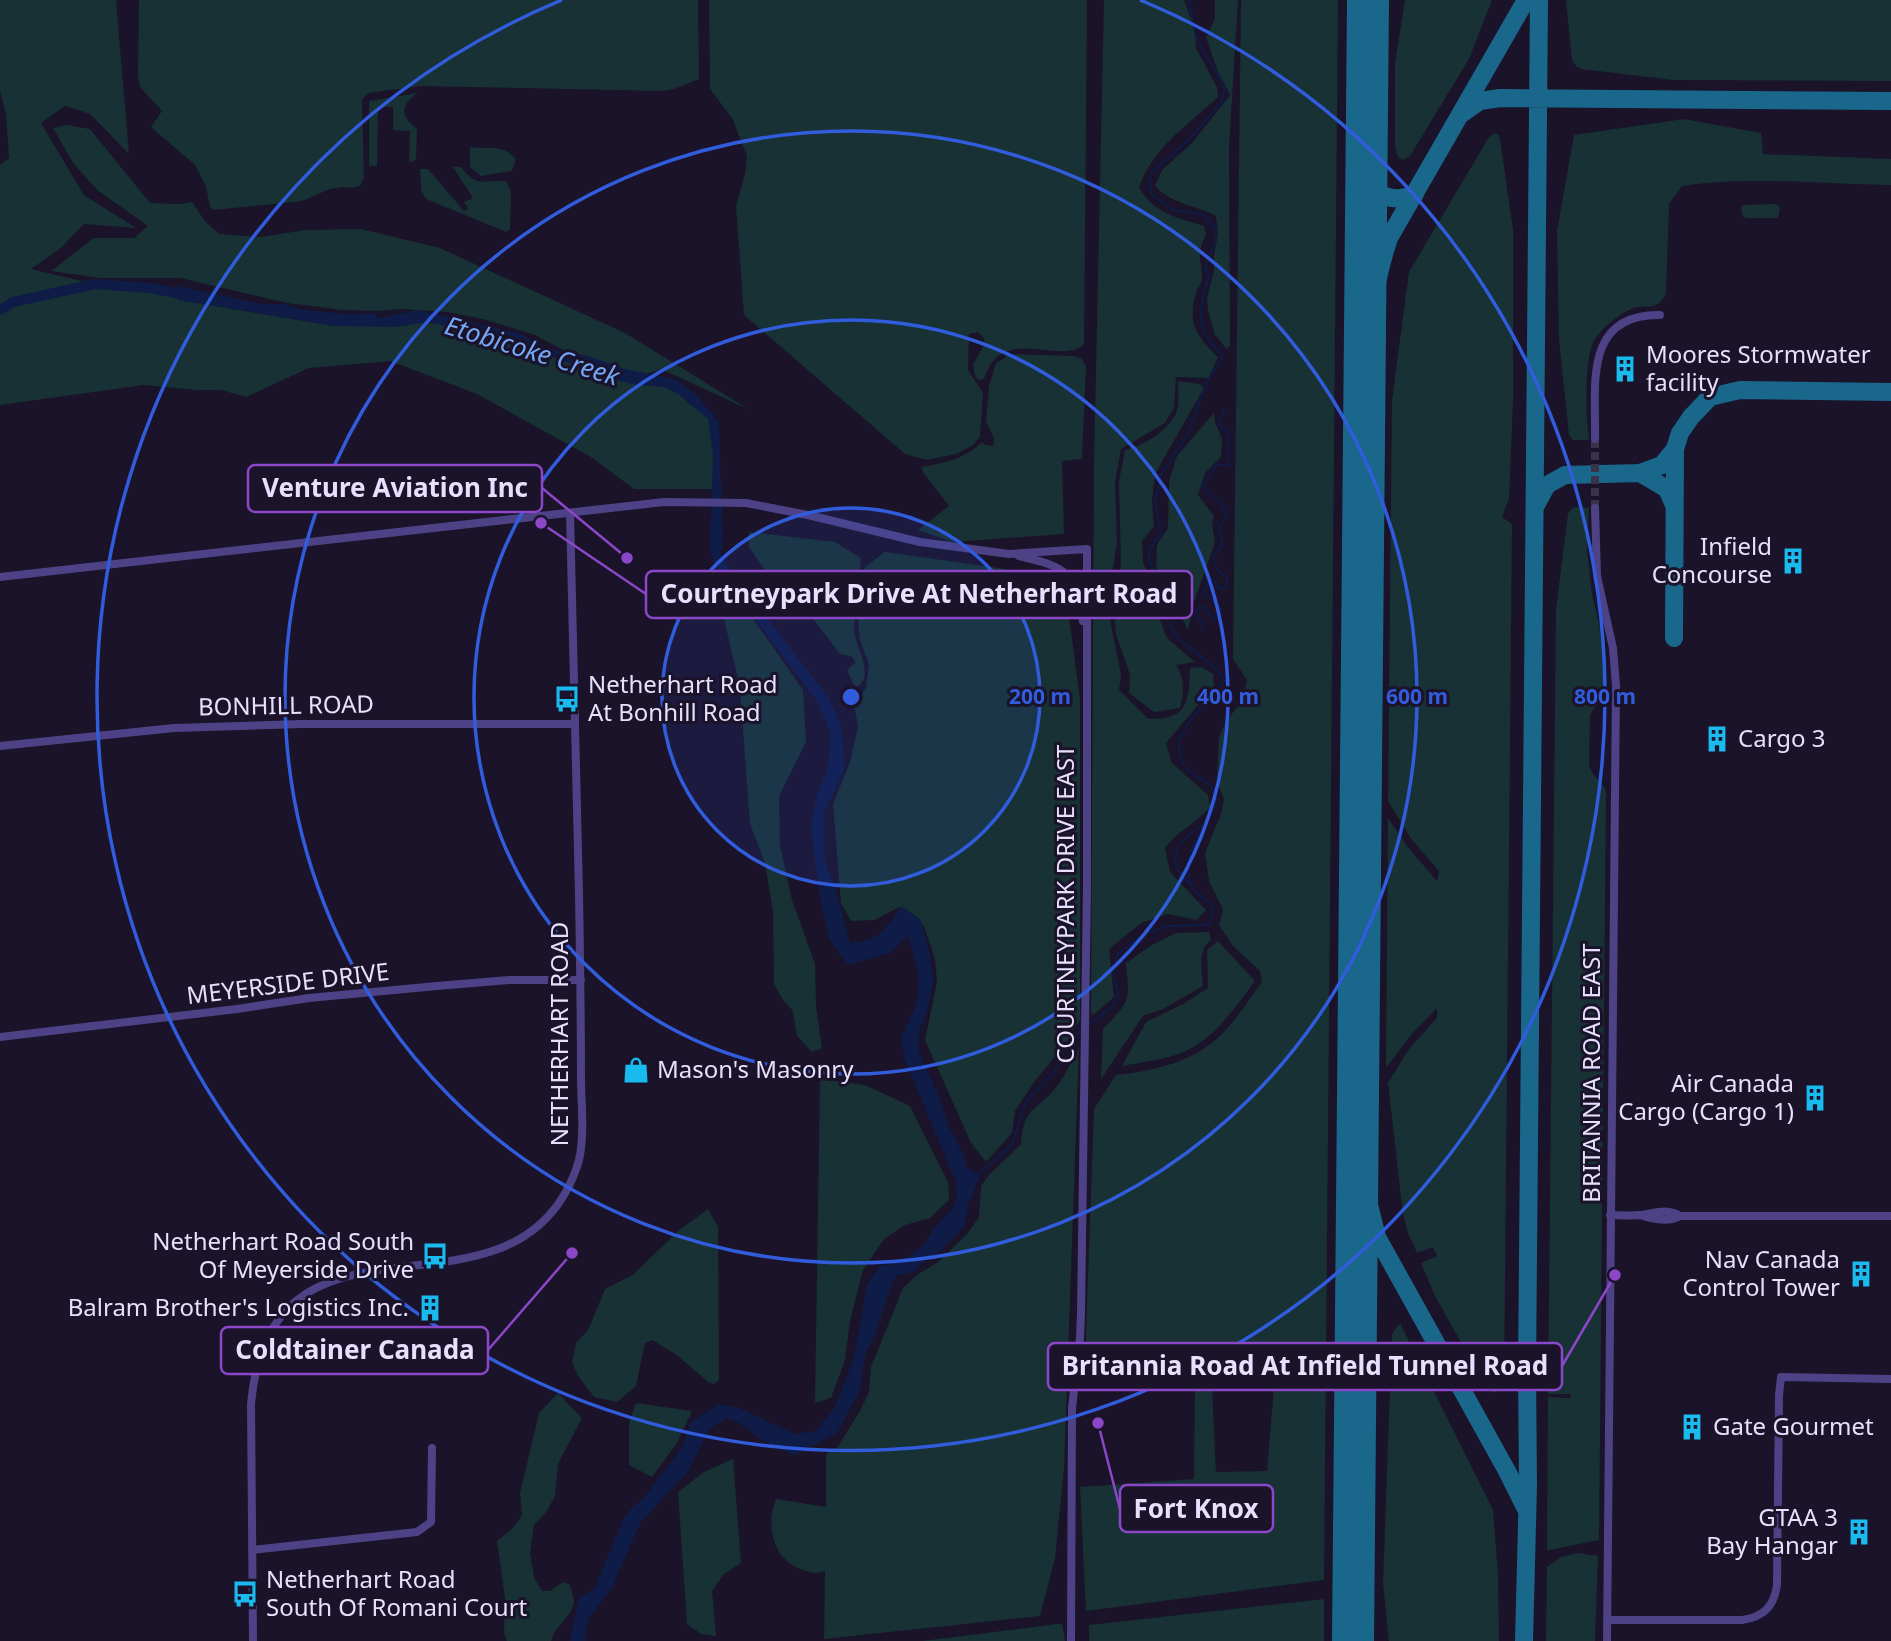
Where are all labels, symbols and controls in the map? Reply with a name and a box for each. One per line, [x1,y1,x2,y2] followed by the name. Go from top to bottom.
[441,306,625,394] water label: Etobicoke Creek
[1646,337,1871,398] place label: Moores Stormwater facility
[1610,354,1640,384] building icon: Moores Stormwater facility
[248,465,542,512] callout: Venture Aviation Inc
[262,469,528,505] text: Venture Aviation Inc
[1652,529,1772,590] place label: Infield Concourse
[1778,546,1808,576] building icon: Infield Concourse
[646,571,1192,618] callout: Courtneypark Drive At Netherhart Road
[660,575,1178,611] text: Courtneypark Drive At Netherhart Road
[588,667,778,728] place label: Netherhart Road At Bonhill Road
[1009,682,1071,710] text: 200 m
[1197,682,1259,710] text: 400 m
[1386,682,1448,710] text: 600 m
[1574,682,1636,710] text: 800 m
[552,684,582,714] bus stop icon: Netherhart Road At Bonhill Road
[839,685,863,709] centre of rings
[198,686,374,723] street label: BONHILL ROAD
[1738,721,1826,754] place label: Cargo 3
[1702,724,1732,754] building icon: Cargo 3
[1048,744,1081,1063] street label: COURTNEYPARK DRIVE EAST
[542,922,575,1146] street label: NETHERHART ROAD
[1574,943,1607,1203] street label: BRITANNIA ROAD EAST
[185,954,391,1011] street label: MEYERSIDE DRIVE
[657,1052,854,1085] place label: Mason's Masonry
[621,1055,651,1085] shop icon: Mason's Masonry
[1618,1066,1794,1127] place label: Air Canada Cargo (Cargo 1)
[1800,1083,1830,1113] building icon: Air Canada Cargo (Cargo 1)
[152,1224,414,1285] place label: Netherhart Road South Of Meyerside Drive
[420,1241,450,1271] bus stop icon: Netherhart Road South Of Meyerside Drive
[1682,1242,1840,1303] place label: Nav Canada Control Tower
[1846,1259,1876,1289] building icon: Nav Canada Control Tower
[68,1290,409,1323] place label: Balram Brother's Logistics Inc.
[415,1293,445,1323] building icon: Balram Brother's Logistics Inc.
[221,1327,488,1374] callout: Coldtainer Canada
[235,1331,475,1367] text: Coldtainer Canada
[1048,1343,1562,1390] callout: Britannia Road At Infield Tunnel Road
[1062,1347,1548,1383] text: Britannia Road At Infield Tunnel Road
[1713,1409,1874,1442] place label: Gate Gourmet
[1677,1412,1707,1442] building icon: Gate Gourmet
[1120,1485,1273,1532] callout: Fort Knox
[1133,1490,1259,1526] text: Fort Knox
[1706,1500,1838,1561] place label: GTAA 3 Bay Hangar
[1844,1517,1874,1547] building icon: GTAA 3 Bay Hangar
[266,1562,528,1623] place label: Netherhart Road South Of Romani Court
[230,1579,260,1609] bus stop icon: Netherhart Road South Of Romani Court

